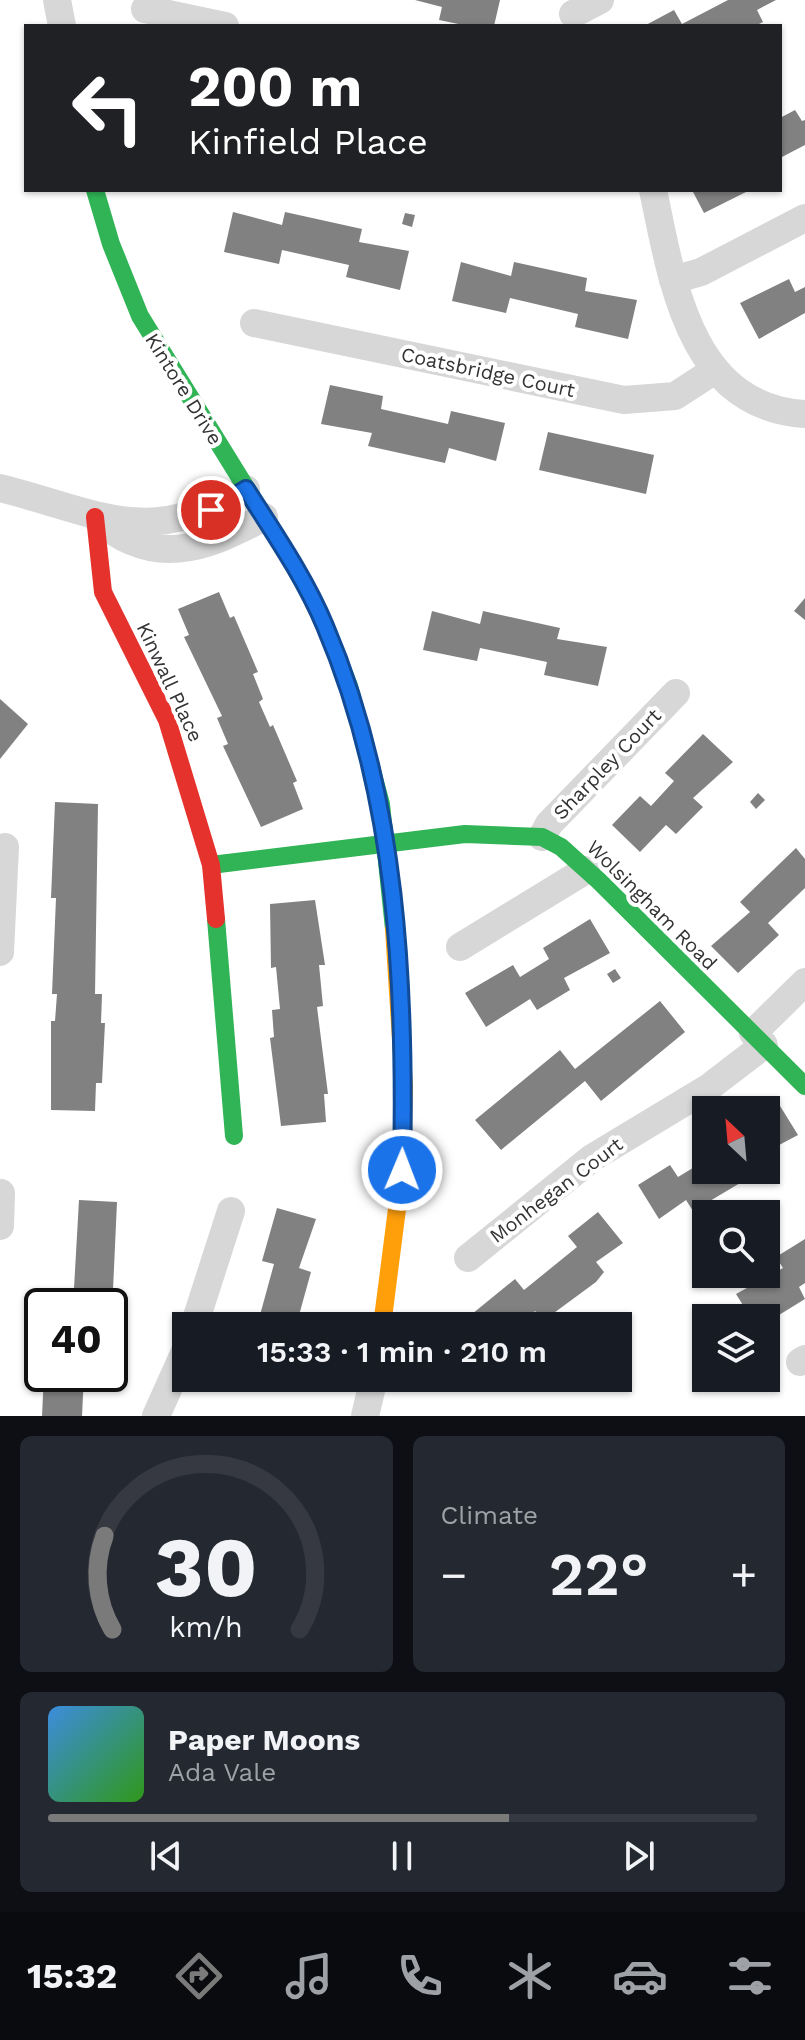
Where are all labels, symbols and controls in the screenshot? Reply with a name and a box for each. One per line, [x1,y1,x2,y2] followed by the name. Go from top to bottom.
[188,54,362,120] text: 200 m
[56,56,160,160] icon: left
[188,121,428,163] text: Kinfield Place
[140,329,228,449] street label: Kintore Drive
[399,342,578,402] street label: Coatsbridge Court
[177,476,245,544] pin
[189,488,233,532] icon: arrive
[132,618,208,746] street label: Kinwall Place
[548,703,666,825] street label: Sharpley Court
[582,835,722,975] street label: Wolsingham Road
[692,1096,780,1184] north arrow
[692,1096,780,1392] map controls
[360,1128,444,1212] position arrow
[485,1132,628,1248] street label: Monhegan Court
[692,1200,780,1288] button: search
[24,1288,128,1392] speed limit sign: 40
[692,1304,780,1392] button: layers
[257,1334,547,1369] text: 15:33 · 1 min · 210 m
[441,1500,538,1530] text: Climate
[155,1519,258,1616] text: 30
[549,1539,649,1610] text: 22°
[441,1549,467,1601] text: −
[730,1549,757,1601] text: +
[169,1610,243,1644] text: km/h
[168,1722,360,1757] text: Paper Moons
[168,1757,276,1787] text: Ada Vale
[144,1834,188,1878] icon: previous
[380,1834,424,1878] icon: pause
[617,1834,661,1878] icon: next
[171,1948,227,2004] icon: directions
[281,1948,337,2004] icon: music
[392,1948,448,2004] icon: phone
[502,1948,558,2004] icon: climate
[612,1948,668,2004] icon: car
[722,1948,778,2004] icon: filters
[27,1955,117,1997] text: 15:32

